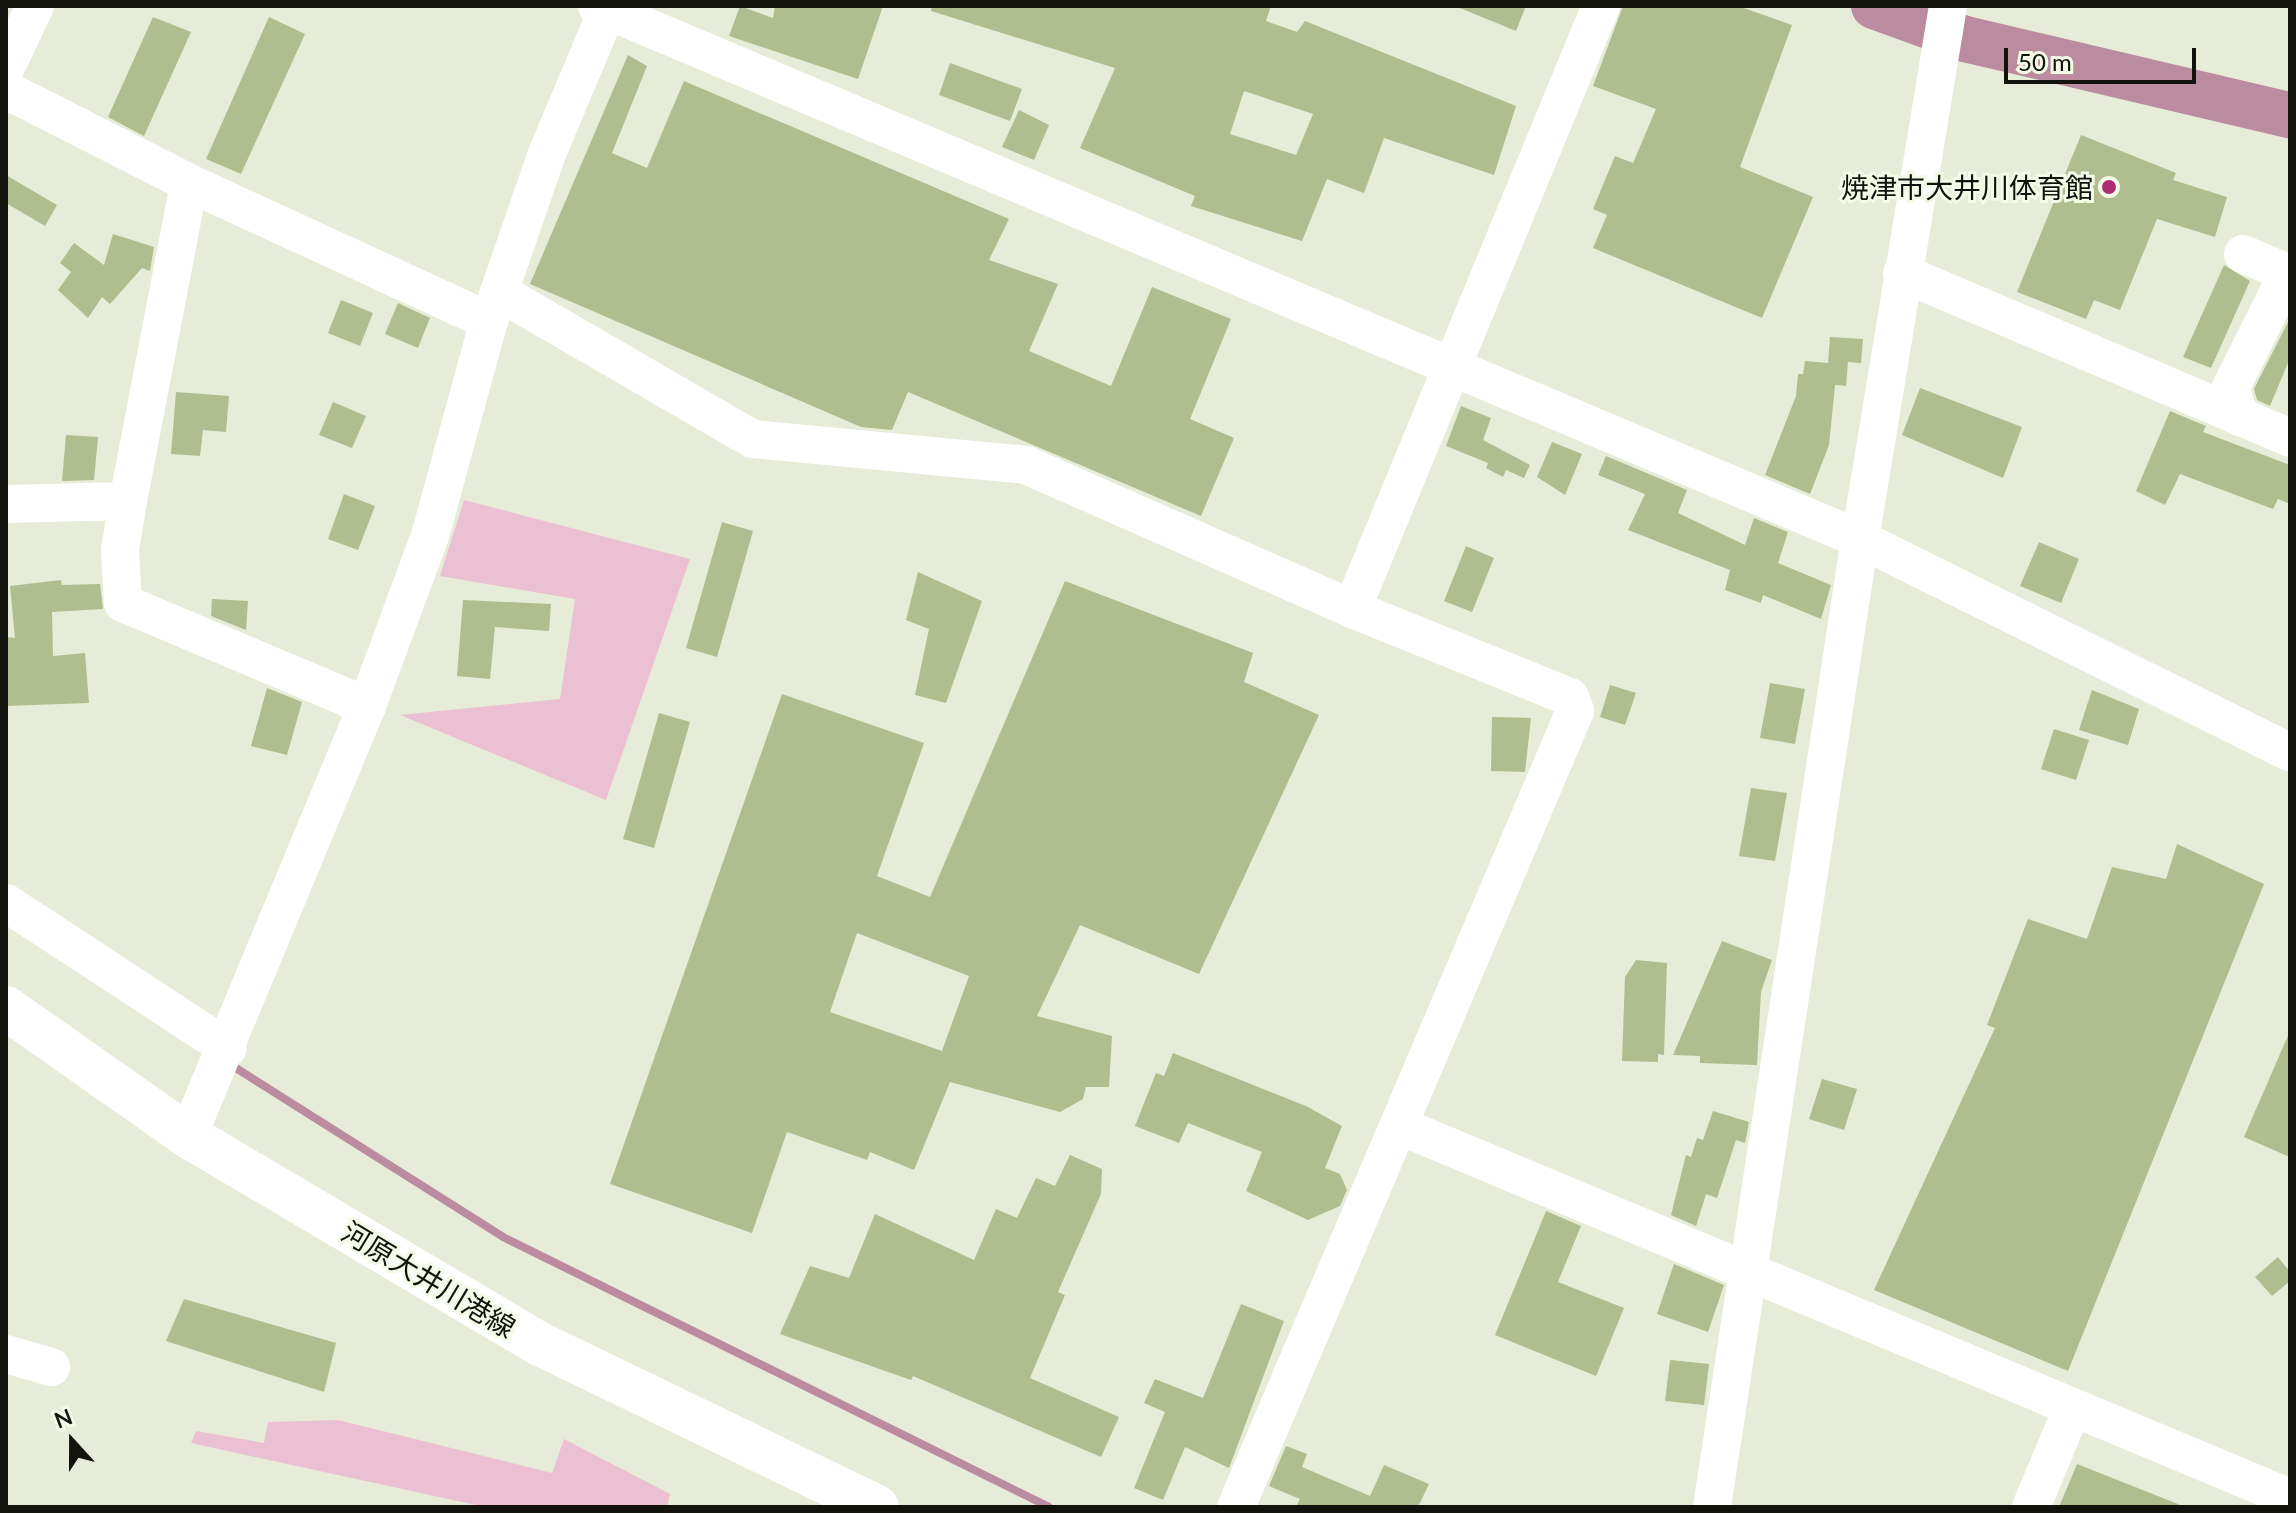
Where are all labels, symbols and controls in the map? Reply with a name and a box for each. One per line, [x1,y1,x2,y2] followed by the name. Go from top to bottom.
[2008,32,2200,82] scale bar
[2018,47,2072,76] text: 50 m
[1841,170,2093,204] place label: 焼津市大井川体育館
[2100,178,2118,196] marker: 焼津市大井川体育館
[336,1214,522,1344] street label: 河原大井川港線
[32,1401,112,1481] north arrow
[50,1402,76,1434] text: N

